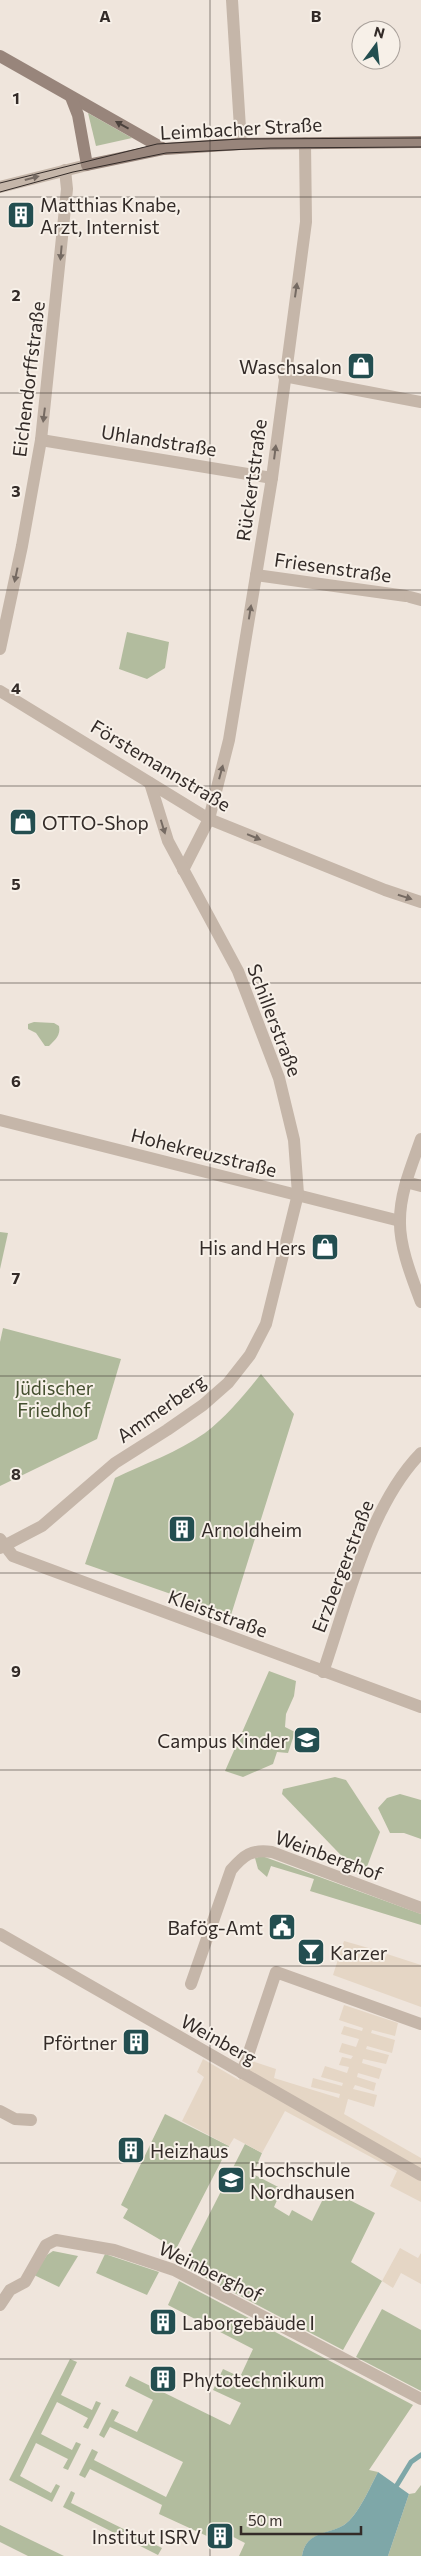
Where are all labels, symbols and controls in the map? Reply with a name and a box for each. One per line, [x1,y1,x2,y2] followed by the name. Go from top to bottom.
[99,6,111,25] text: A
[311,6,322,25] text: B
[351,20,401,70] north arrow
[372,22,387,42] text: N
[12,88,20,107] text: 1
[159,112,323,144] street label: Leimbacher Straße
[115,121,129,129] one-way arrow
[25,174,40,182] one-way arrow
[40,193,181,238] place label: Matthias Knabe, Arzt, Internist
[6,200,36,230] building icon: Matthias Knabe, Arzt, Internist
[57,245,65,261] one-way arrow
[292,282,300,298] one-way arrow
[11,285,21,304] text: 2
[7,300,49,458] street label: Eichendorffstraße
[346,351,376,381] shop icon: Waschsalon
[239,355,342,378] place label: Waschsalon
[40,407,48,423] one-way arrow
[231,417,271,543] street label: Rückertstraße
[100,420,218,460] street label: Uhlandstraße
[271,443,279,459] one-way arrow
[11,481,21,500] text: 3
[273,547,393,587] street label: Friesenstraße
[12,567,20,582] one-way arrow
[246,604,254,620] one-way arrow
[11,678,21,697] text: 4
[87,714,235,816] street label: Förstemannstraße
[217,764,225,779] one-way arrow
[8,807,38,837] shop icon: OTTO-Shop
[42,811,149,834] place label: OTTO-Shop
[160,820,168,835] one-way arrow
[247,834,261,842] one-way arrow
[11,874,21,893] text: 5
[398,893,413,901] one-way arrow
[243,961,307,1079] street label: Schillerstraße
[11,1071,21,1090] text: 6
[129,1123,279,1181] street label: Hohekreuzstraße
[310,1232,340,1262] shop icon: His and Hers
[199,1236,306,1259] place label: His and Hers
[12,1268,21,1287] text: 7
[112,1369,210,1447] street label: Ammerberg
[15,1376,94,1421] park label: Jüdischer Friedhof
[11,1464,21,1483] text: 8
[306,1497,378,1635] street label: Erzbergerstraße
[167,1514,197,1544] building icon: Arnoldheim
[201,1518,302,1541] place label: Arnoldheim
[165,1584,271,1642] street label: Kleiststraße
[11,1661,21,1680] text: 9
[292,1725,322,1755] school or university icon: Campus Kinder
[157,1729,288,1752] place label: Campus Kinder
[272,1825,386,1885] street label: Weinberghof
[267,1912,297,1942] public building icon: Bafög-Amt
[167,1916,263,1939] place label: Bafög-Amt
[296,1937,326,1967] bar icon: Karzer
[330,1941,388,1964] place label: Karzer
[177,2009,261,2069] street label: Weinberg
[121,2027,151,2057] building icon: Pförtner
[43,2031,117,2054] place label: Pförtner
[116,2135,146,2165] building icon: Heizhaus
[150,2139,229,2162] place label: Heizhaus
[250,2158,355,2203] place label: Hochschule Nordhausen
[216,2165,246,2195] school or university icon: Hochschule Nordhausen
[155,2236,267,2306] street label: Weinberghof
[148,2307,178,2337] building icon: Laborgebäude I
[182,2311,315,2334] place label: Laborgebäude I
[148,2364,178,2394] building icon: Phytotechnikum
[182,2368,325,2391] place label: Phytotechnikum
[241,2504,361,2536] scale bar
[248,2511,282,2529] text: 50 m
[205,2521,235,2551] building icon: Institut ISRV
[92,2525,201,2548] place label: Institut ISRV

